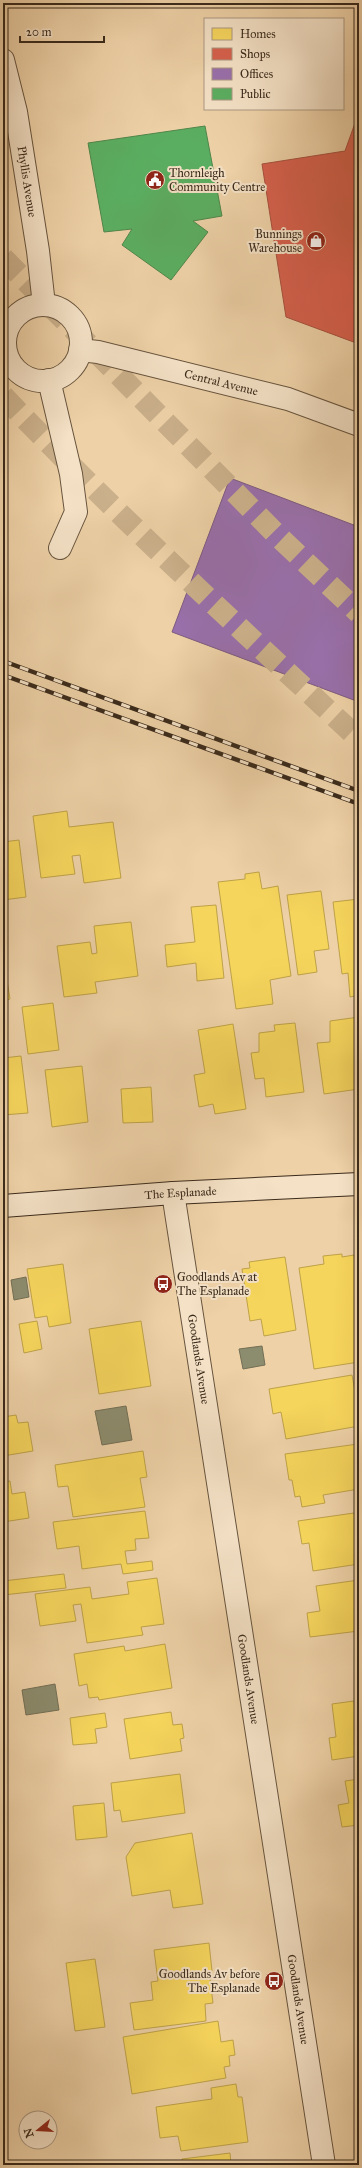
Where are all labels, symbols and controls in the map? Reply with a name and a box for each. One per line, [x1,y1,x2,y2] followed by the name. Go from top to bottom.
[20,18,104,44] scale bar
[204,18,344,110] legend
[26,25,52,39] text: 20 m
[240,27,276,41] text: Homes
[240,47,270,61] text: Shops
[240,67,273,81] text: Offices
[240,87,271,101] text: Public
[14,145,40,218] street label: Phyllis Avenue
[169,166,265,194] place label: Thornleigh Community Centre
[144,169,166,191] public building icon: Thornleigh Community Centre
[248,227,302,255] place label: Bunnings Warehouse
[305,230,327,252] shop icon: Bunnings Warehouse
[183,367,259,398] street label: Central Avenue
[144,1184,217,1202] street label: The Esplanade
[177,1270,258,1298] place label: Goodlands Av at The Esplanade
[152,1273,174,1295] bus stop icon: Goodlands Av at The Esplanade
[185,1313,213,1405] street label: Goodlands Avenue
[235,1633,262,1725] street label: Goodlands Avenue
[284,1953,312,2045] street label: Goodlands Avenue
[159,1967,260,1995] place label: Goodlands Av before The Esplanade
[263,1970,285,1992] bus stop icon: Goodlands Av before The Esplanade
[18,2110,58,2150] north arrow
[21,2126,37,2139] text: N

